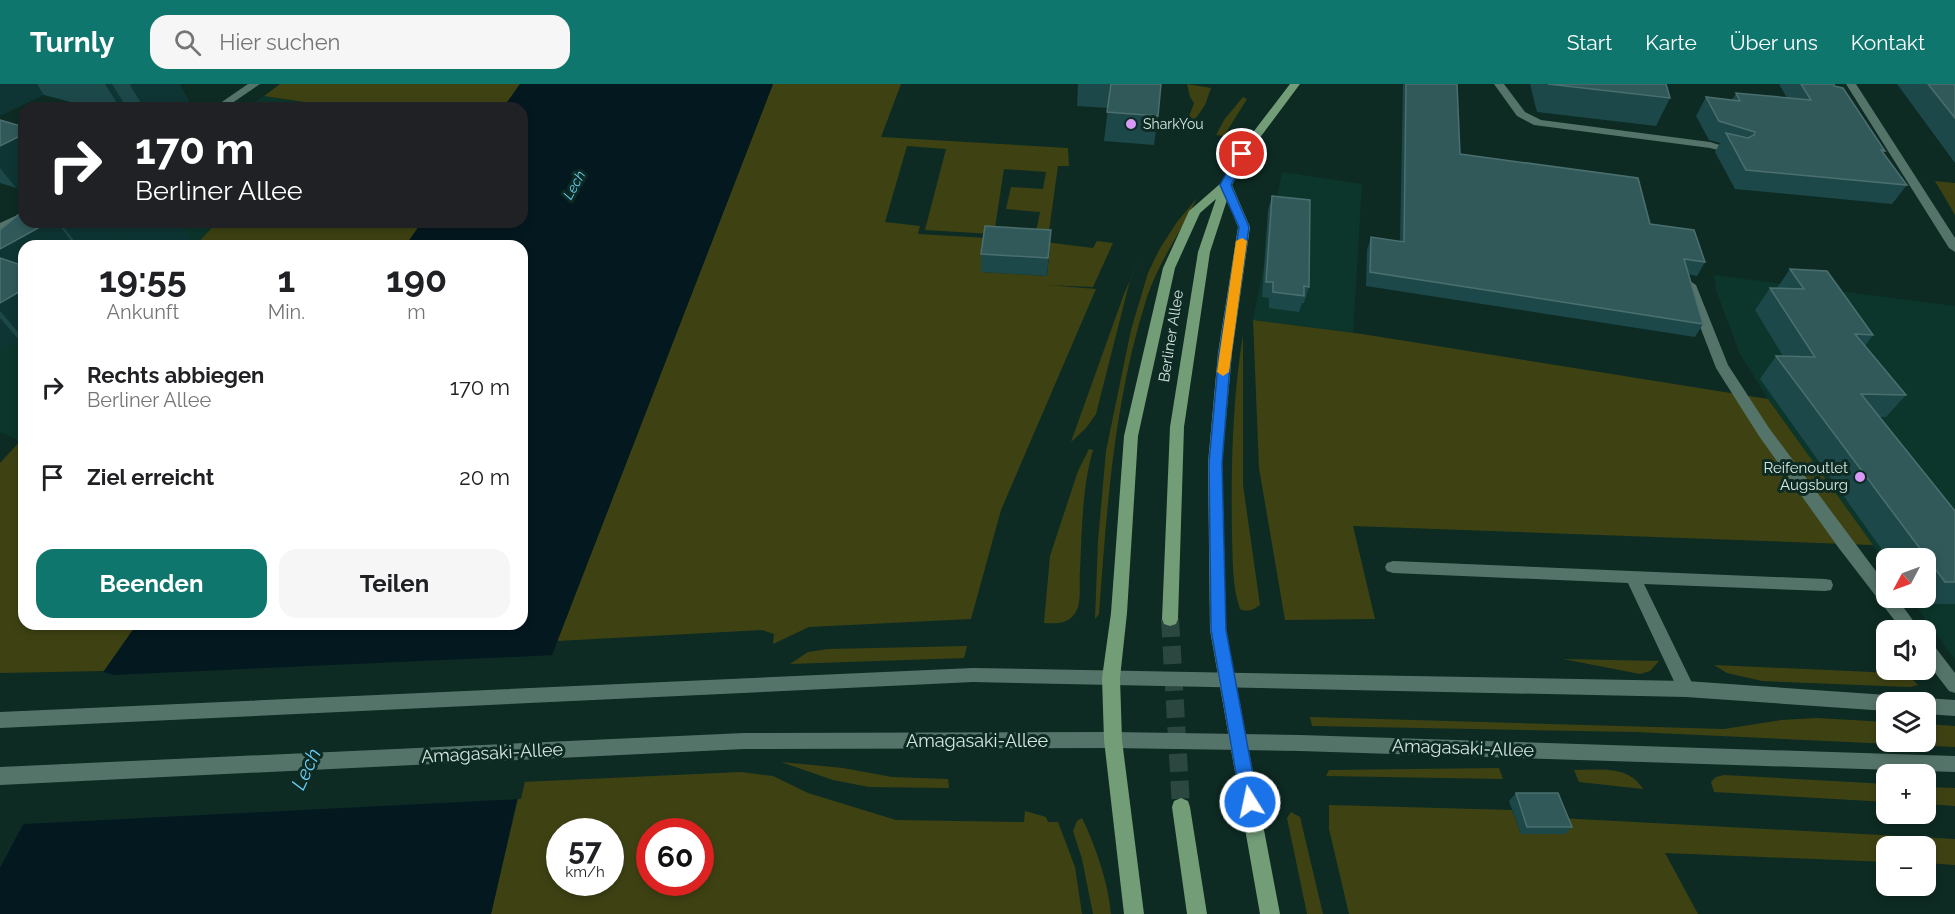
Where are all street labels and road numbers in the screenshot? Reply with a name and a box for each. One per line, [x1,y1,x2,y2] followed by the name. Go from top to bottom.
[1155,288,1187,383] street label: Berliner Allee
[906,730,1048,751] street label: Amagasaki-Allee
[1392,735,1535,760] street label: Amagasaki-Allee
[421,738,564,767] street label: Amagasaki-Allee

